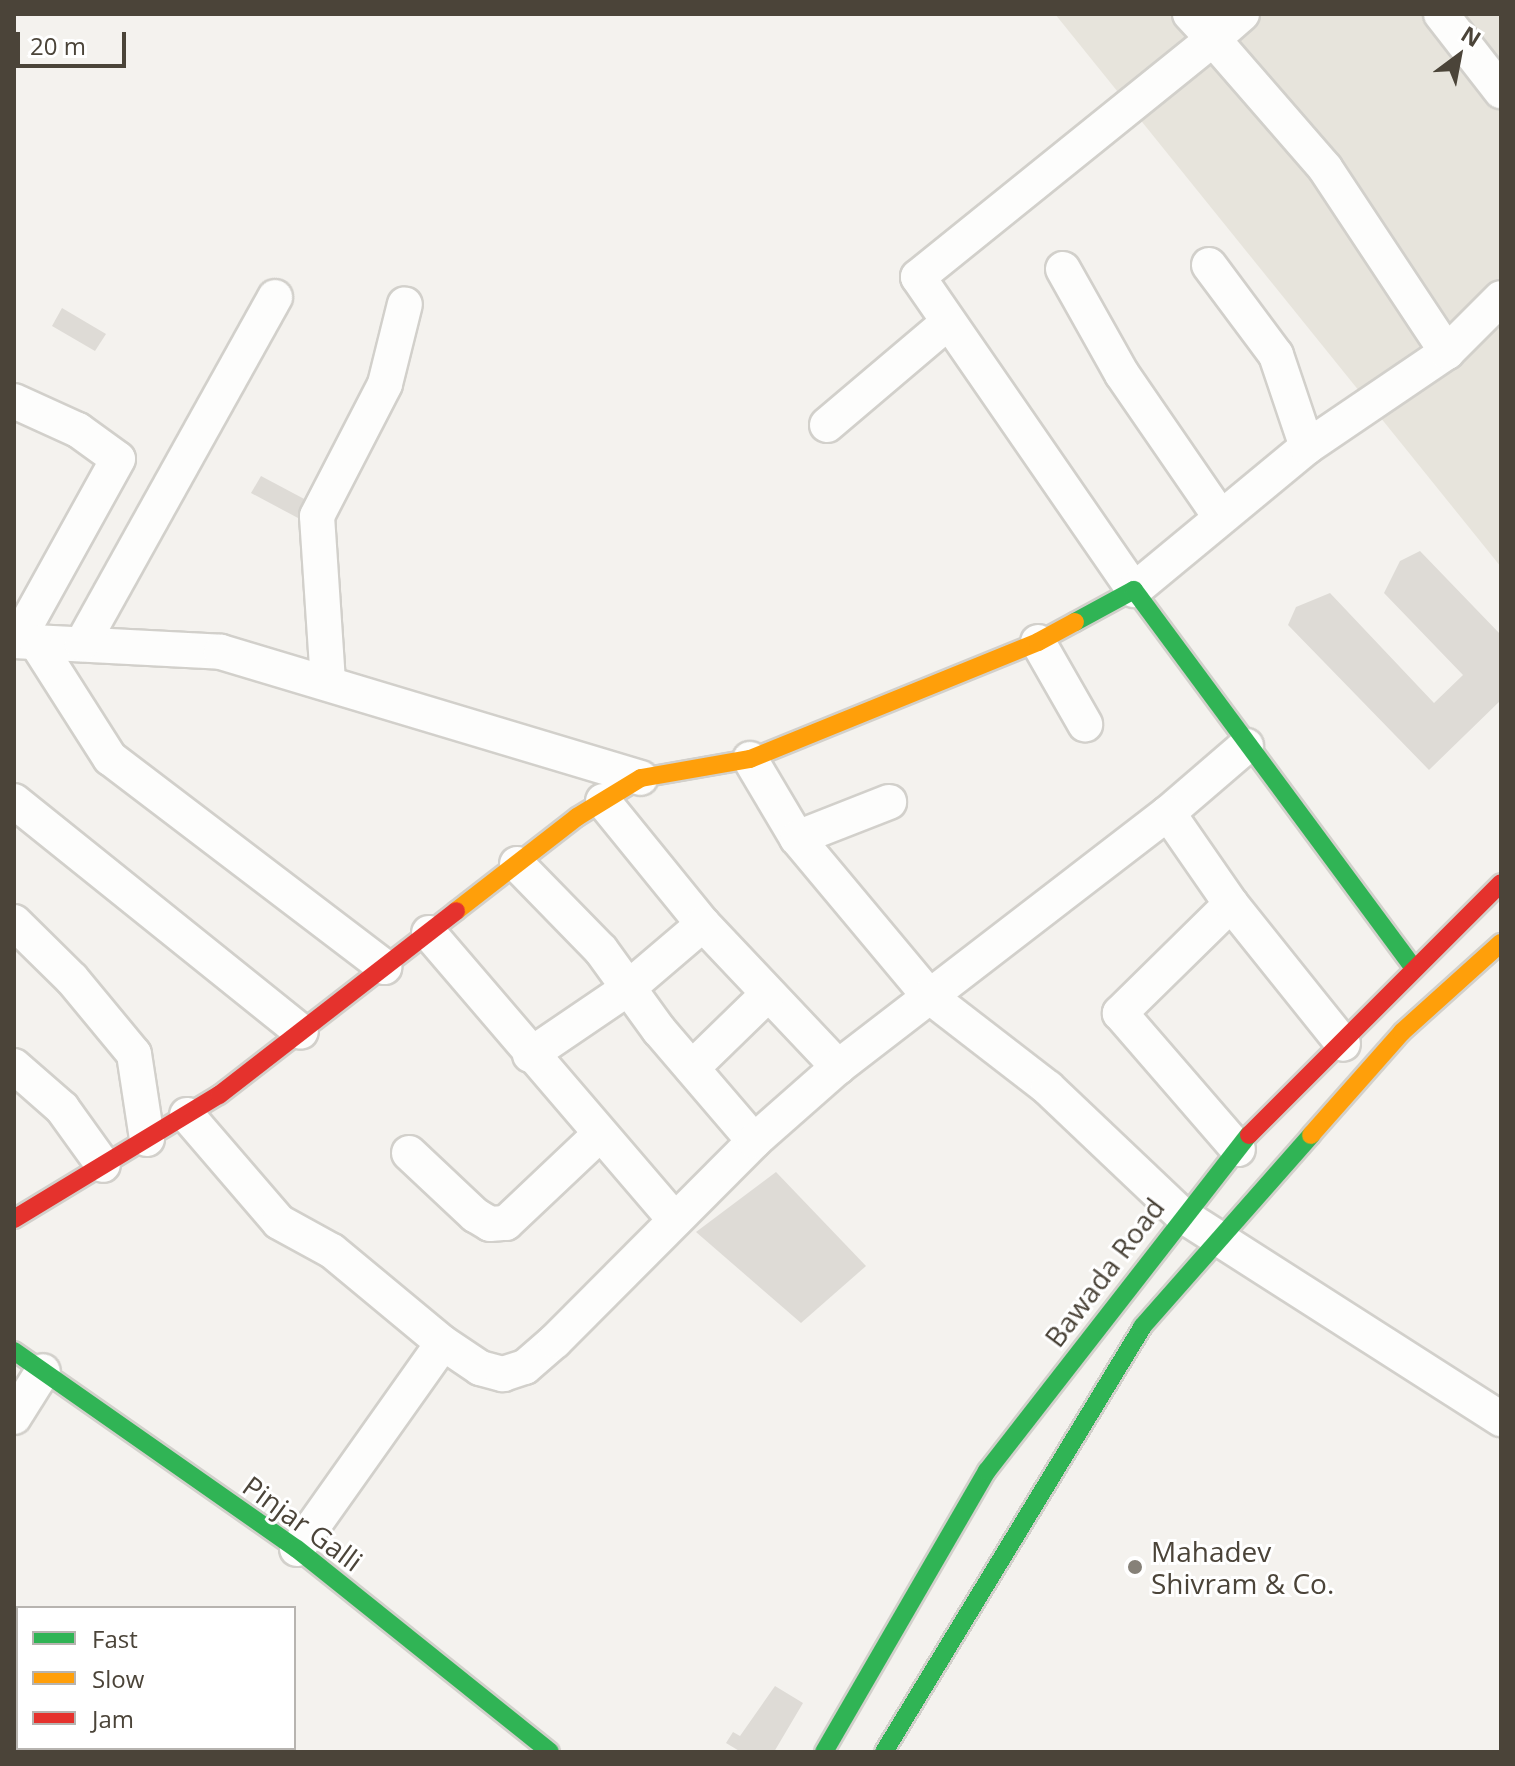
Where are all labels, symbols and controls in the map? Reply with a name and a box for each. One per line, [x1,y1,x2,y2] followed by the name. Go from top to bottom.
[20,16,130,66] scale bar
[1419,16,1499,96] north arrow
[1456,18,1487,53] text: N
[30,29,86,62] text: 20 m
[1037,1191,1171,1353] street label: Bawada Road
[237,1468,369,1578] street label: Pinjar Galli
[1151,1534,1334,1600] place label: Mahadev Shivram & Co.
[1126,1558,1144,1576] marker: Mahadev Shivram & Co.
[16,1606,296,1750] legend
[92,1622,138,1655] text: Fast
[92,1662,144,1695] text: Slow
[92,1702,134,1735] text: Jam

